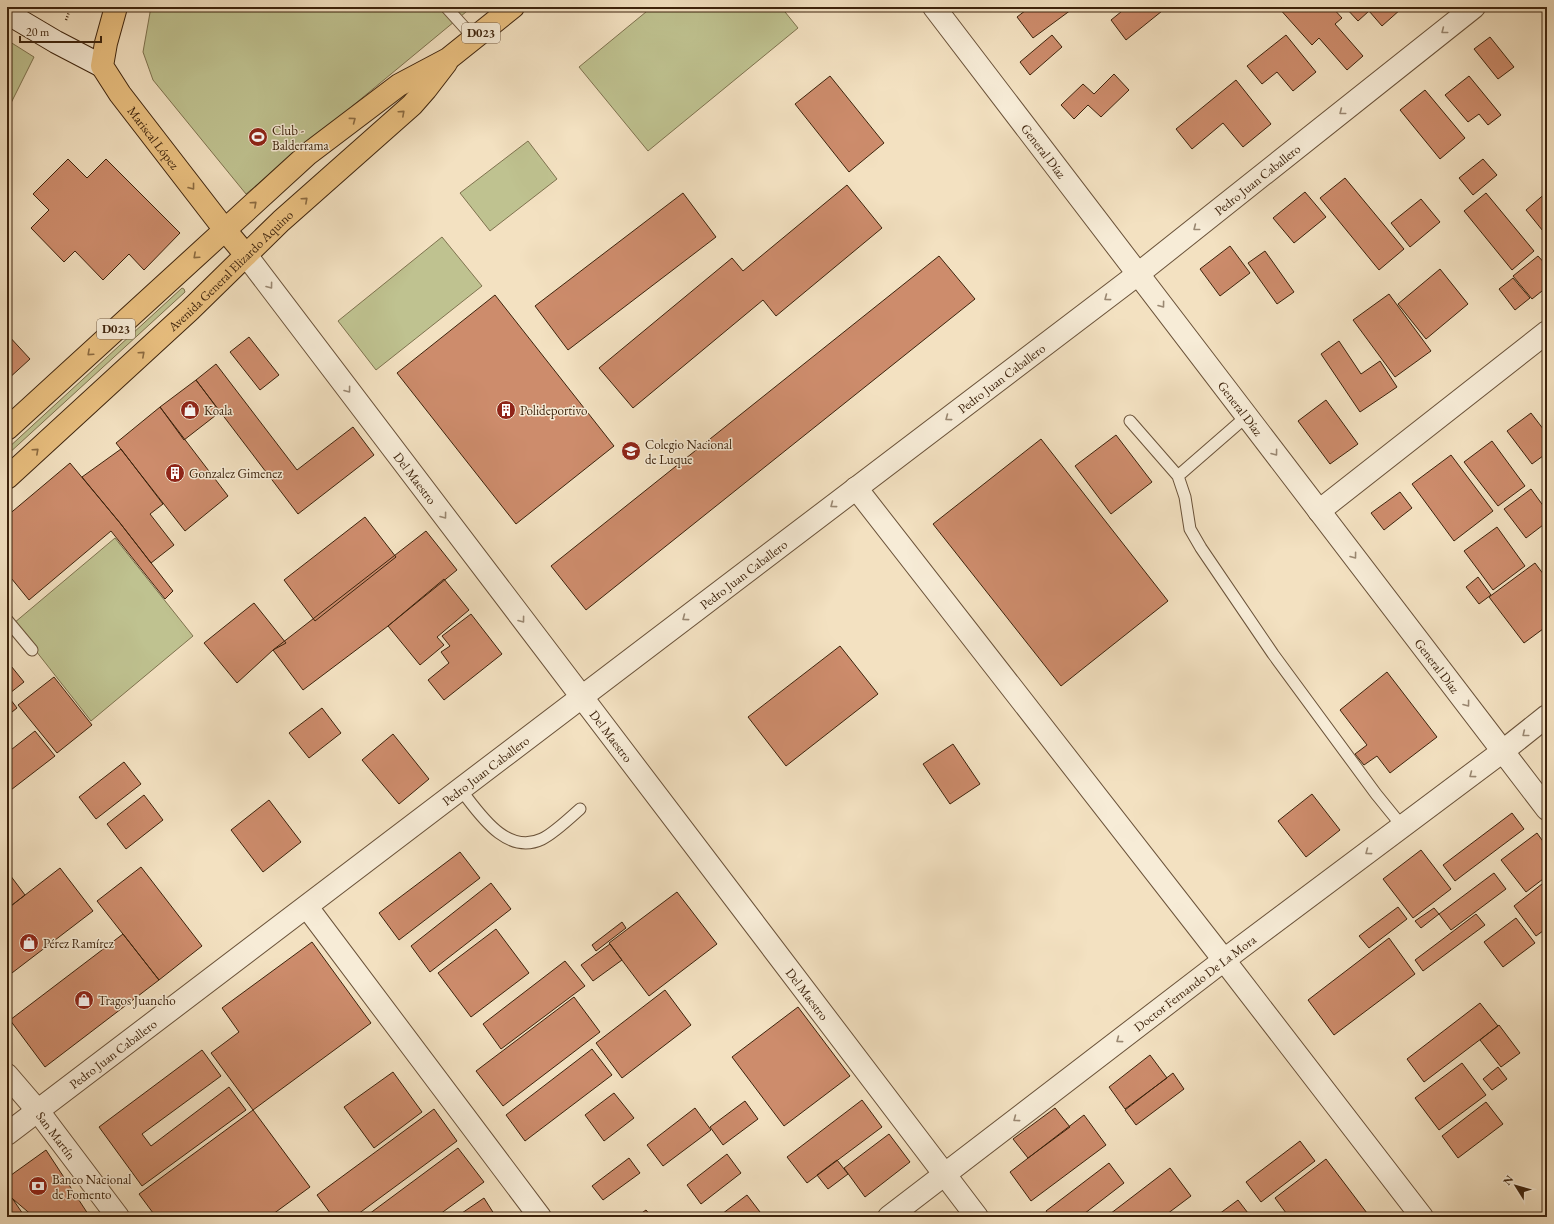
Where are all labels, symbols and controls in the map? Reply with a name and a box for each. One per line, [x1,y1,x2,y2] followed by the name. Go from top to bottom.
[20,18,101,44] scale bar
[462,23,500,43] road number: D023
[26,24,50,40] text: 20 m
[1441,27,1448,34] one-way arrow
[124,103,183,173] street label: Mariscal López
[1339,108,1347,115] one-way arrow
[398,111,405,118] one-way arrow
[349,118,356,125] one-way arrow
[1018,120,1070,182] street label: General Díaz
[272,122,330,154] place label: Club - Balderrama
[247,126,269,148] sports icon: Club - Balderrama
[1211,140,1304,219] street label: Pedro Juan Caballero
[187,183,194,190] one-way arrow
[301,197,308,204] one-way arrow
[249,201,257,209] one-way arrow
[163,206,296,335] street label: Avenida General Elizardo Aquino
[1194,223,1201,230] one-way arrow
[193,252,201,259] one-way arrow
[265,282,272,289] one-way arrow
[1105,293,1112,300] one-way arrow
[1157,301,1165,308] one-way arrow
[97,319,135,339] road number: D023
[954,339,1048,417] street label: Pedro Juan Caballero
[87,348,95,356] one-way arrow
[137,351,145,359] one-way arrow
[1214,377,1267,439] street label: General Díaz
[344,386,351,393] one-way arrow
[179,399,201,421] shop icon: Koala
[495,399,517,421] building icon: Polideportivo
[204,402,233,419] place label: Koala
[520,402,587,419] place label: Polideportivo
[945,414,952,421] one-way arrow
[645,436,732,468] place label: Colegio Nacional de Luque
[620,440,642,462] school or university icon: Colegio Nacional de Luque
[390,448,441,508] street label: Del Maestro
[1270,448,1277,455] one-way arrow
[31,449,39,456] one-way arrow
[164,462,186,484] building icon: Gonzalez Gimenez
[189,465,282,482] place label: Gonzalez Gimenez
[831,501,838,508] one-way arrow
[439,512,447,519] one-way arrow
[696,535,790,613] street label: Pedro Juan Caballero
[1349,552,1356,559] one-way arrow
[683,613,690,620] one-way arrow
[517,615,524,622] one-way arrow
[1411,635,1464,697] street label: General Díaz
[1462,699,1469,706] one-way arrow
[586,706,637,766] street label: Del Maestro
[1523,729,1530,736] one-way arrow
[438,732,533,809] street label: Pedro Juan Caballero
[1469,770,1476,777] one-way arrow
[1365,848,1372,855] one-way arrow
[1130,930,1260,1035] street label: Doctor Fernando De La Mora
[18,932,40,954] shop icon: Pérez Ramírez
[43,935,114,952] place label: Pérez Ramírez
[782,964,833,1023] street label: Del Maestro
[73,989,95,1011] shop icon: Tragos Juancho
[98,992,176,1009] place label: Tragos Juancho
[66,1015,160,1092] street label: Pedro Juan Caballero
[1116,1036,1123,1043] one-way arrow
[33,1108,80,1163] street label: San Martín
[1013,1115,1020,1122] one-way arrow
[1496,1166,1536,1206] north arrow
[52,1171,131,1203] place label: Banco Nacional de Fomento
[1500,1172,1516,1188] text: N
[27,1175,49,1197] bank icon: Banco Nacional de Fomento

